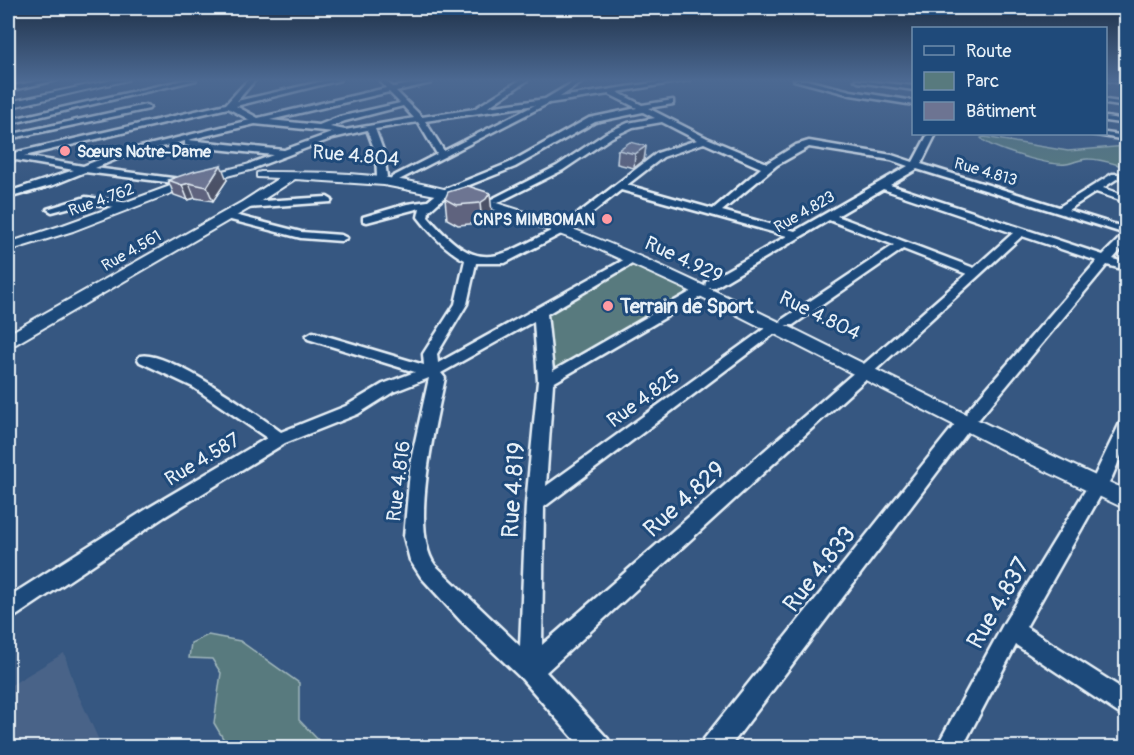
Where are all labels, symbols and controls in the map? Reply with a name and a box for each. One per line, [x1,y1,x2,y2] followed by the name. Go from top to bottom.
[912,27,1107,135] legend
[966,40,1011,63] text: Route
[966,70,999,93] text: Parc
[966,100,1037,123] text: Bâtiment
[311,139,401,172] street label: Rue 4.804
[77,142,212,162] place label: Sœurs Notre-Dame
[58,144,72,158] marker: Sœurs Notre-Dame
[952,153,1020,191] street label: Rue 4.813
[66,179,137,221] street label: Rue 4.762
[771,186,839,237] street label: Rue 4.823
[473,210,595,230] place label: CNPS MIMBOMAN
[600,212,614,226] marker: CNPS MIMBOMAN
[98,226,165,276] street label: Rue 4.561
[641,230,727,288] street label: Rue 4.929
[775,285,865,346] street label: Rue 4.804
[619,294,755,319] place label: Terrain de Sport
[601,299,615,313] marker: Terrain de Sport
[602,364,685,433] street label: Rue 4.825
[160,427,245,492] street label: Rue 4.587
[381,439,416,523] street label: Rue 4.816
[496,441,531,539] street label: Rue 4.819
[637,455,731,544] street label: Rue 4.829
[777,521,862,618] street label: Rue 4.833
[961,552,1036,654] street label: Rue 4.837

